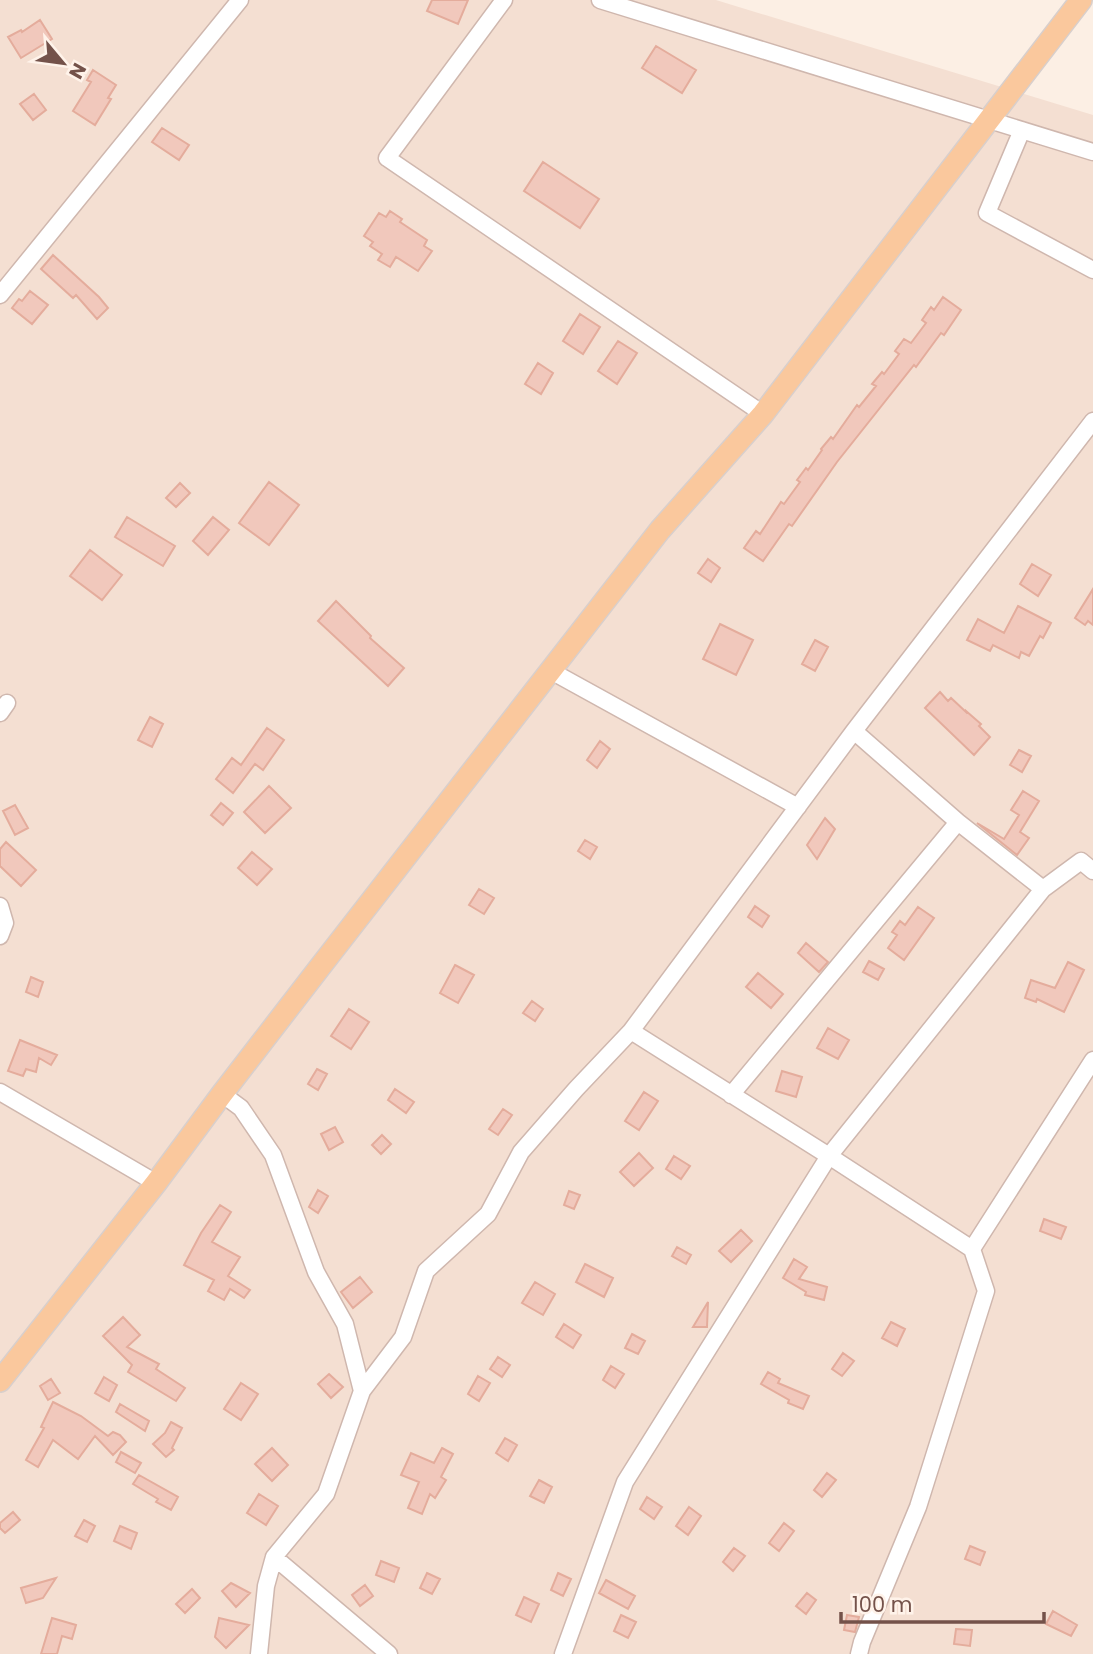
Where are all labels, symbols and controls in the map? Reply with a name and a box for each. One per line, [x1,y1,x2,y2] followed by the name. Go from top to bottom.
[28,28,98,98] north arrow
[62,58,93,84] text: N
[841,1580,1044,1624] scale bar
[852,1590,912,1619] text: 100 m

